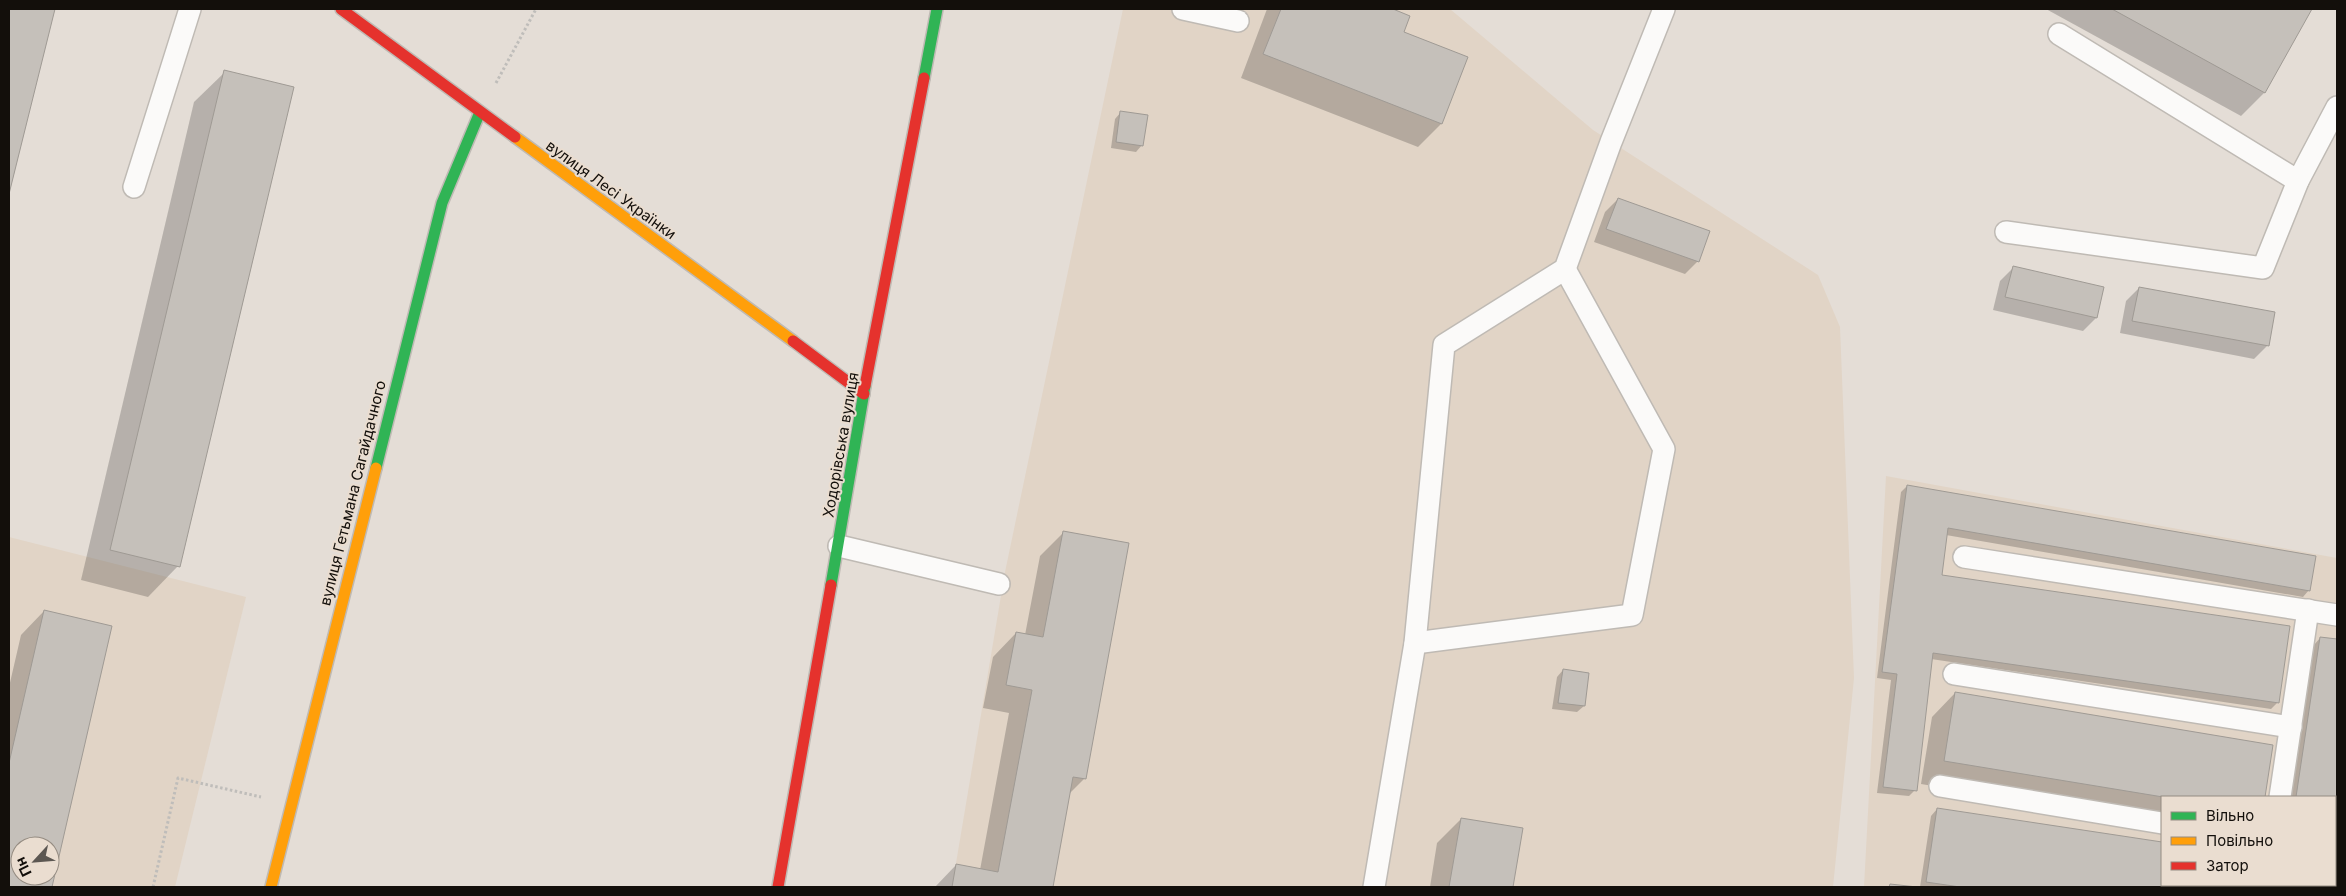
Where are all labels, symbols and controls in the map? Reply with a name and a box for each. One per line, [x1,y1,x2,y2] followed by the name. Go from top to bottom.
[542,136,680,243] street label: вулиця Лесі Українки
[818,371,863,519] street label: Ходорівська вулиця
[315,378,390,607] street label: вулиця Гетьмана Сагайдачного
[2161,796,2336,886] legend
[2206,806,2254,825] text: Вільно
[2206,831,2273,850] text: Повільно
[10,836,60,886] north arrow
[11,855,35,879] text: Пн
[2206,856,2249,875] text: Затор

